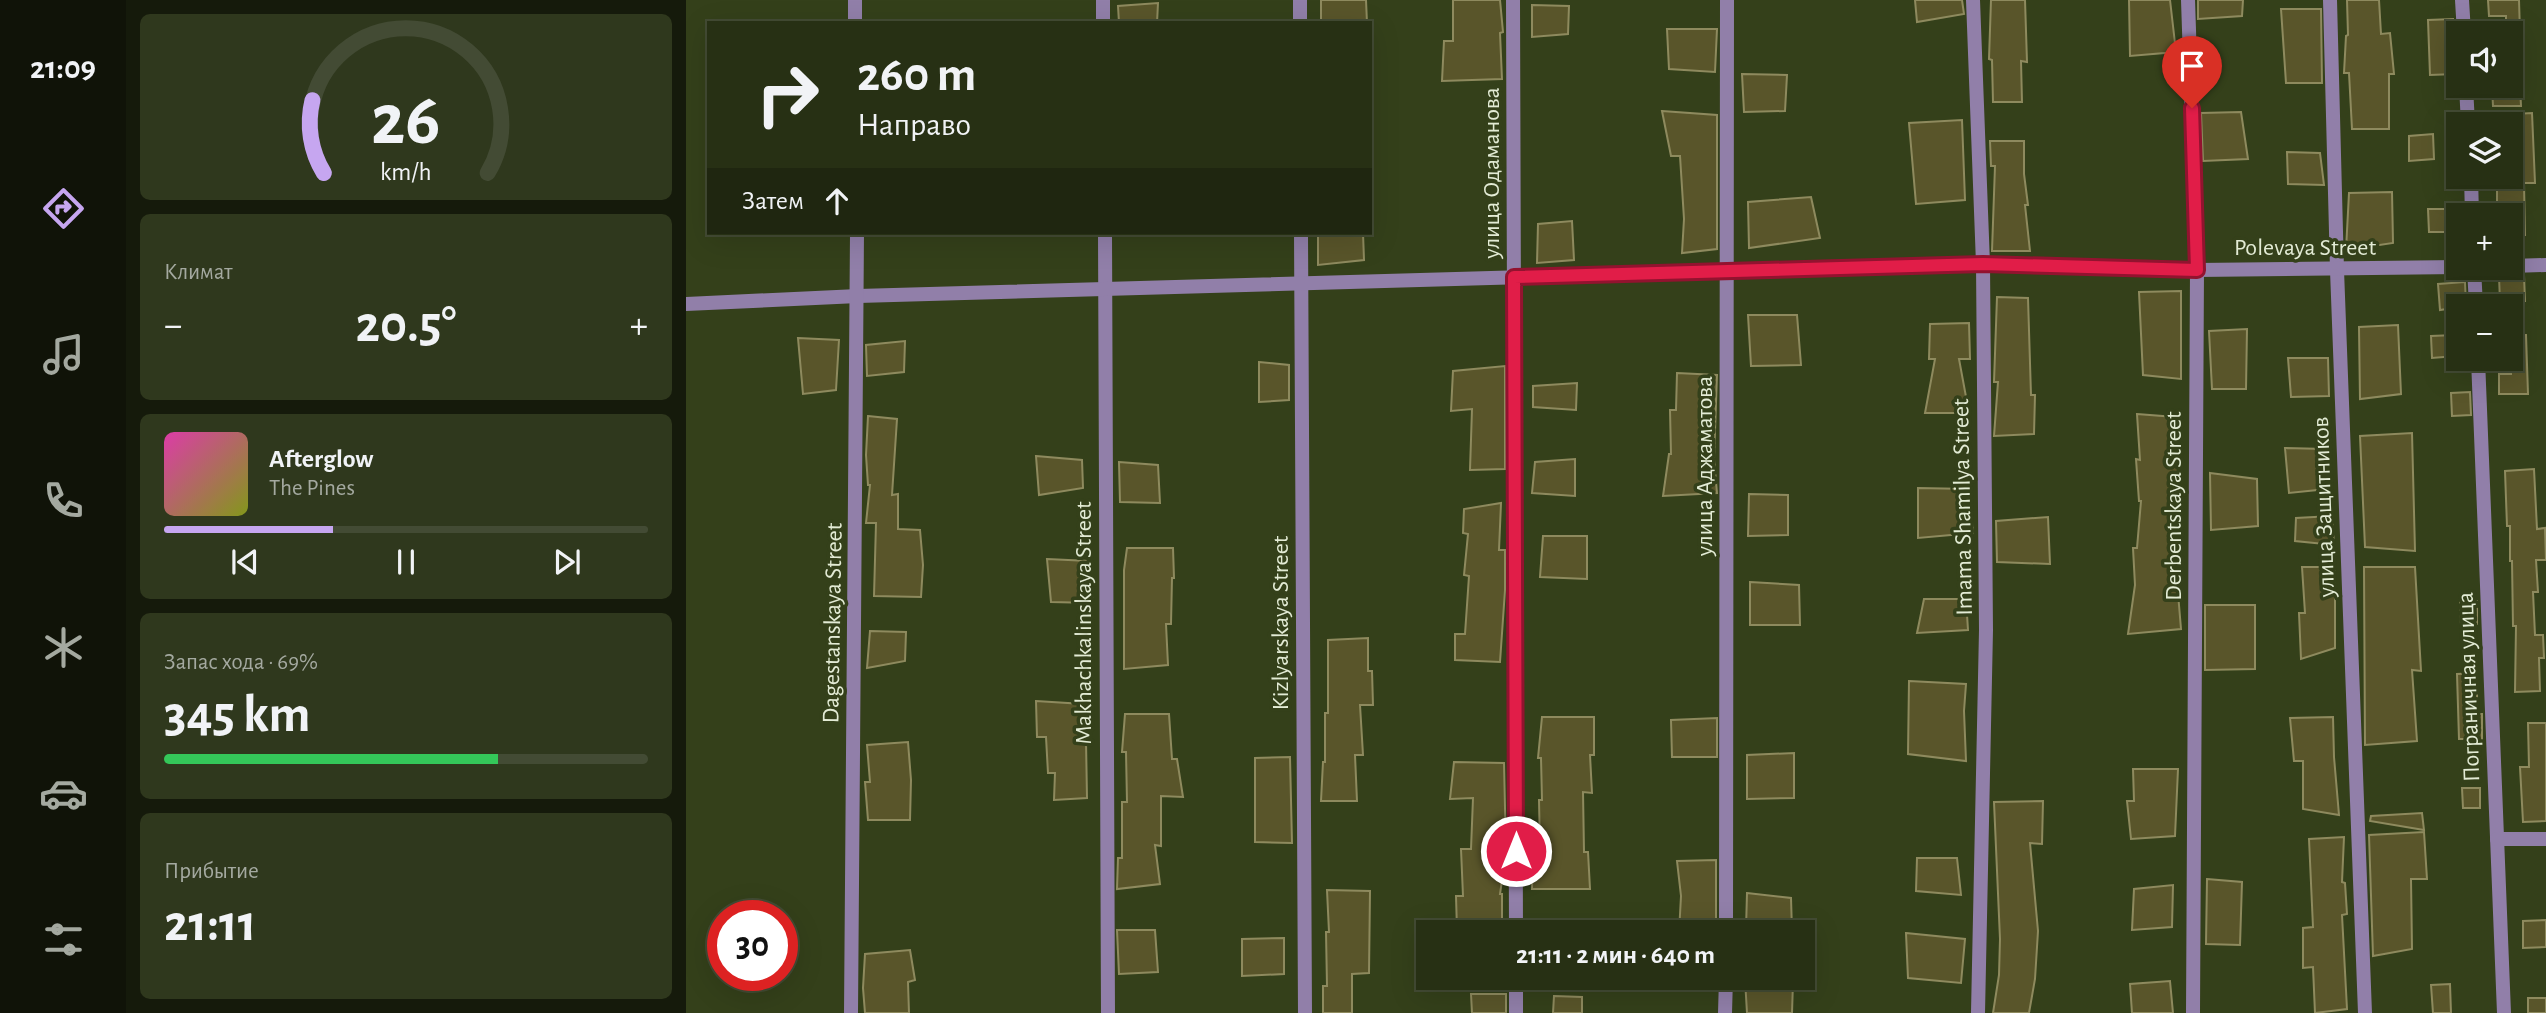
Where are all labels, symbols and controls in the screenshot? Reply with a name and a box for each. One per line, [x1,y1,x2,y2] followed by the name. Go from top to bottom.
[2446,21,2523,371] map controls
[2446,21,2523,98] button: sound
[2162,36,2222,108] pin
[2173,47,2211,85] icon: arrive
[742,49,833,140] icon: right
[857,51,976,100] text: 260 m
[30,52,96,84] text: 21:09
[371,85,441,158] text: 26
[1480,87,1504,260] street label: улица Одаманова
[857,109,971,141] text: Направо
[2446,112,2523,189] button: layers
[380,160,432,185] text: km/h
[818,182,856,220] icon: ahead
[39,184,88,233] icon: directions
[742,188,804,214] text: Затем
[2446,203,2523,280] button: +
[2234,236,2376,260] street label: Polevaya Street
[164,261,233,284] text: Климат
[2446,294,2523,371] button: −
[355,299,457,351] text: 20.5°
[164,307,182,345] text: −
[630,307,648,345] text: +
[39,330,88,379] icon: music
[1693,376,1717,557] street label: улица Аджаматова
[1949,398,1977,616] street label: Imama Shamilya Street
[2162,411,2186,601] street label: Derbentskaya Street
[2309,416,2339,599] street label: улица Защитников
[269,446,373,472] text: Afterglow
[39,476,88,525] icon: phone
[269,477,355,500] text: The Pines
[1072,501,1096,745] street label: Makhachkalinskaya Street
[819,522,847,724] street label: Dagestanskaya Street
[1269,535,1293,710] street label: Kizlyarskaya Street
[226,543,264,581] icon: previous
[387,543,425,581] icon: pause
[548,543,586,581] icon: next
[2454,592,2484,782] street label: Пограничная улица
[39,623,88,672] icon: climate
[164,651,318,674] text: Запас хода · 69%
[164,689,311,741] text: 345 km
[39,769,88,818] icon: car
[1479,814,1553,888] position arrow
[164,860,259,883] text: Прибытие
[164,898,257,950] text: 21:11
[707,900,798,991] speed limit sign: 30
[39,915,88,964] icon: filters
[1516,942,1715,968] text: 21:11 · 2 мин · 640 m

